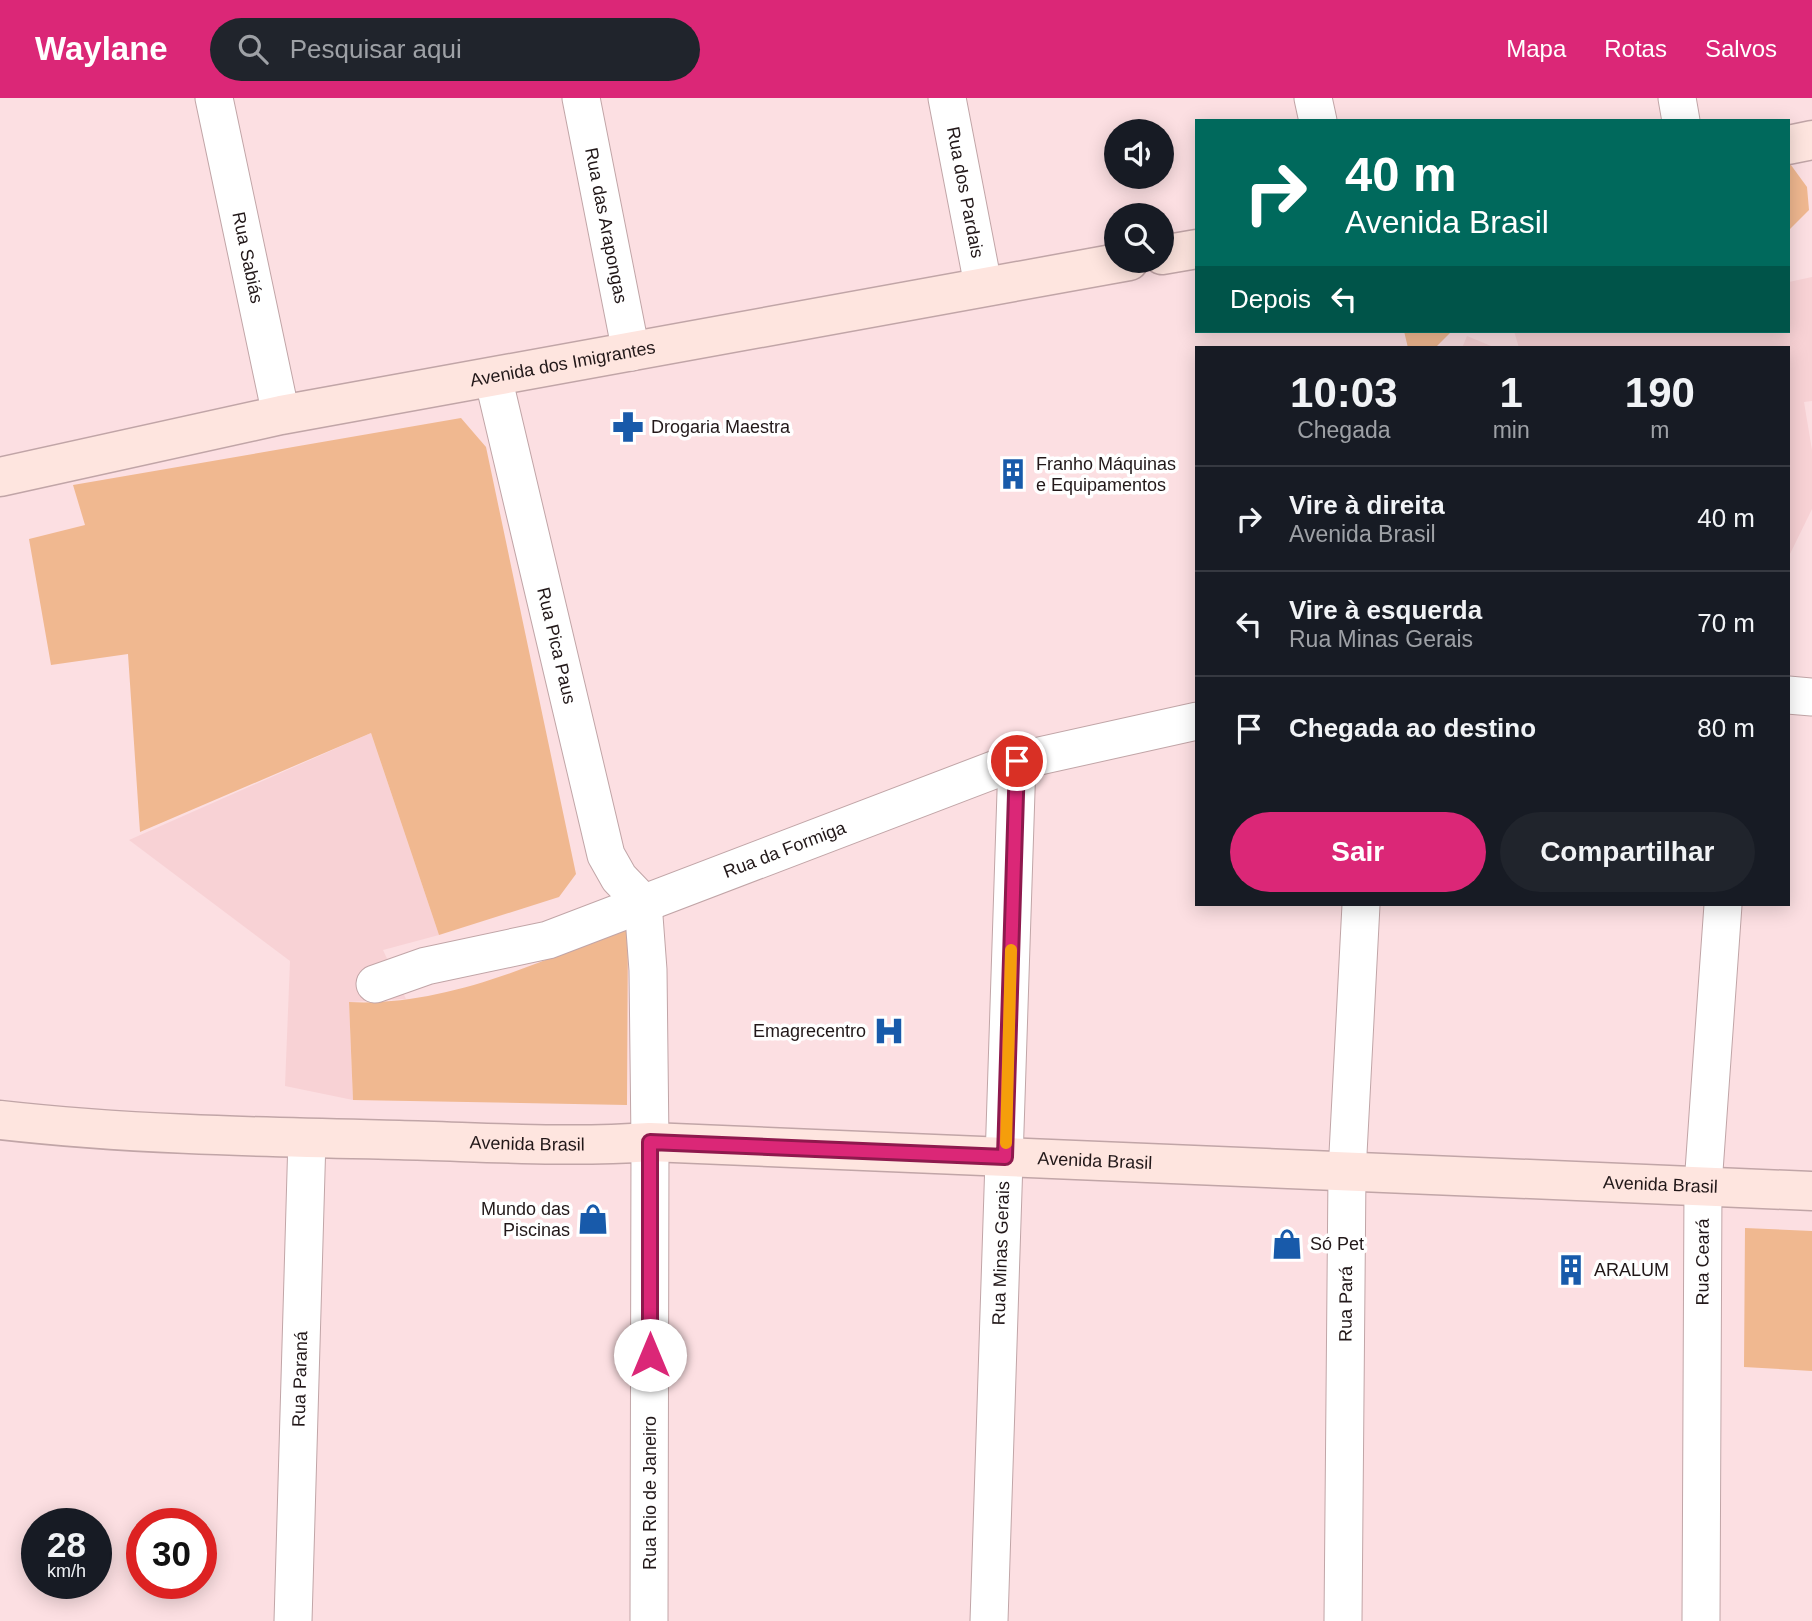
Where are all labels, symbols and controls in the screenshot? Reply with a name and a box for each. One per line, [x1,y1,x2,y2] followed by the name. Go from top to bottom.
[210,18,700,81] search box
[35,30,168,67] text: Waylane
[234,30,272,68] icon: search
[290,34,462,64] text: Pesquisar aqui
[1506,35,1566,62] text: Mapa
[1604,35,1667,62] text: Rotas
[1705,35,1777,62] text: Salvos
[1104,119,1174,273] map controls
[1104,119,1174,189] button: sound
[943,125,988,260] street label: Rua dos Pardais
[581,146,631,305] street label: Rua das Arapongas
[1230,147,1321,238] icon: right
[1345,147,1457,201] text: 40 m
[1104,203,1174,273] button: search
[1345,204,1549,240] text: Avenida Brasil
[228,210,267,305] street label: Rua Sabiás
[1325,280,1363,318] icon: left
[1230,284,1311,314] text: Depois
[468,337,657,390] street label: Avenida dos Imigrantes
[1290,369,1398,416] text: 10:03
[1499,369,1523,416] text: 1
[1625,369,1695,416] text: 190
[611,410,645,444] pharmacy icon: Drogaria Maestra
[651,417,791,437] place label: Drogaria Maestra
[1297,417,1391,443] text: Chegada
[1493,417,1530,443] text: min
[1650,417,1669,443] text: m
[1036,454,1176,495] place label: Franho Máquinas e Equipamentos
[996,457,1030,491] building icon: Franho Máquinas e Equipamentos
[1289,490,1445,520] text: Vire à direita
[1230,500,1268,538] icon: right
[1697,503,1755,533] text: 40 m
[1289,521,1436,547] text: Avenida Brasil
[533,585,580,706] street label: Rua Pica Paus
[1289,595,1482,625] text: Vire à esquerda
[1230,605,1268,643] icon: left
[1697,608,1755,638] text: 70 m
[1289,626,1473,652] text: Rua Minas Gerais
[1230,710,1268,748] icon: arrive
[1289,713,1536,743] text: Chegada ao destino
[1697,713,1755,743] text: 80 m
[987,731,1047,791] pin
[998,742,1036,780] icon: arrive
[1230,812,1486,892] button: Sair
[1500,812,1755,892] button: Compartilhar
[721,817,849,882] street label: Rua da Formiga
[872,1014,906,1048] hospital icon: Emagrecentro
[753,1021,866,1041] place label: Emagrecentro
[469,1132,585,1155] street label: Avenida Brasil
[1037,1148,1153,1173] street label: Avenida Brasil
[1603,1172,1718,1197] street label: Avenida Brasil
[989,1181,1013,1326] street label: Rua Minas Gerais
[481,1199,570,1240] place label: Mundo das Piscinas
[576,1202,610,1236] shop icon: Mundo das Piscinas
[1692,1217,1713,1306] street label: Rua Ceará
[1270,1227,1304,1261] shop icon: Só Pet
[1310,1234,1364,1254] place label: Só Pet
[1554,1253,1588,1287] building icon: ARALUM
[1594,1260,1669,1280] place label: ARALUM
[1335,1265,1356,1342] street label: Rua Pará
[613,1318,687,1392] position arrow
[289,1330,311,1427] street label: Rua Paraná
[640,1416,660,1570] street label: Rua Rio de Janeiro
[126,1508,217,1599] speed limit sign: 30
[47,1525,86,1564] text: 28
[47,1561,86,1581] text: km/h

